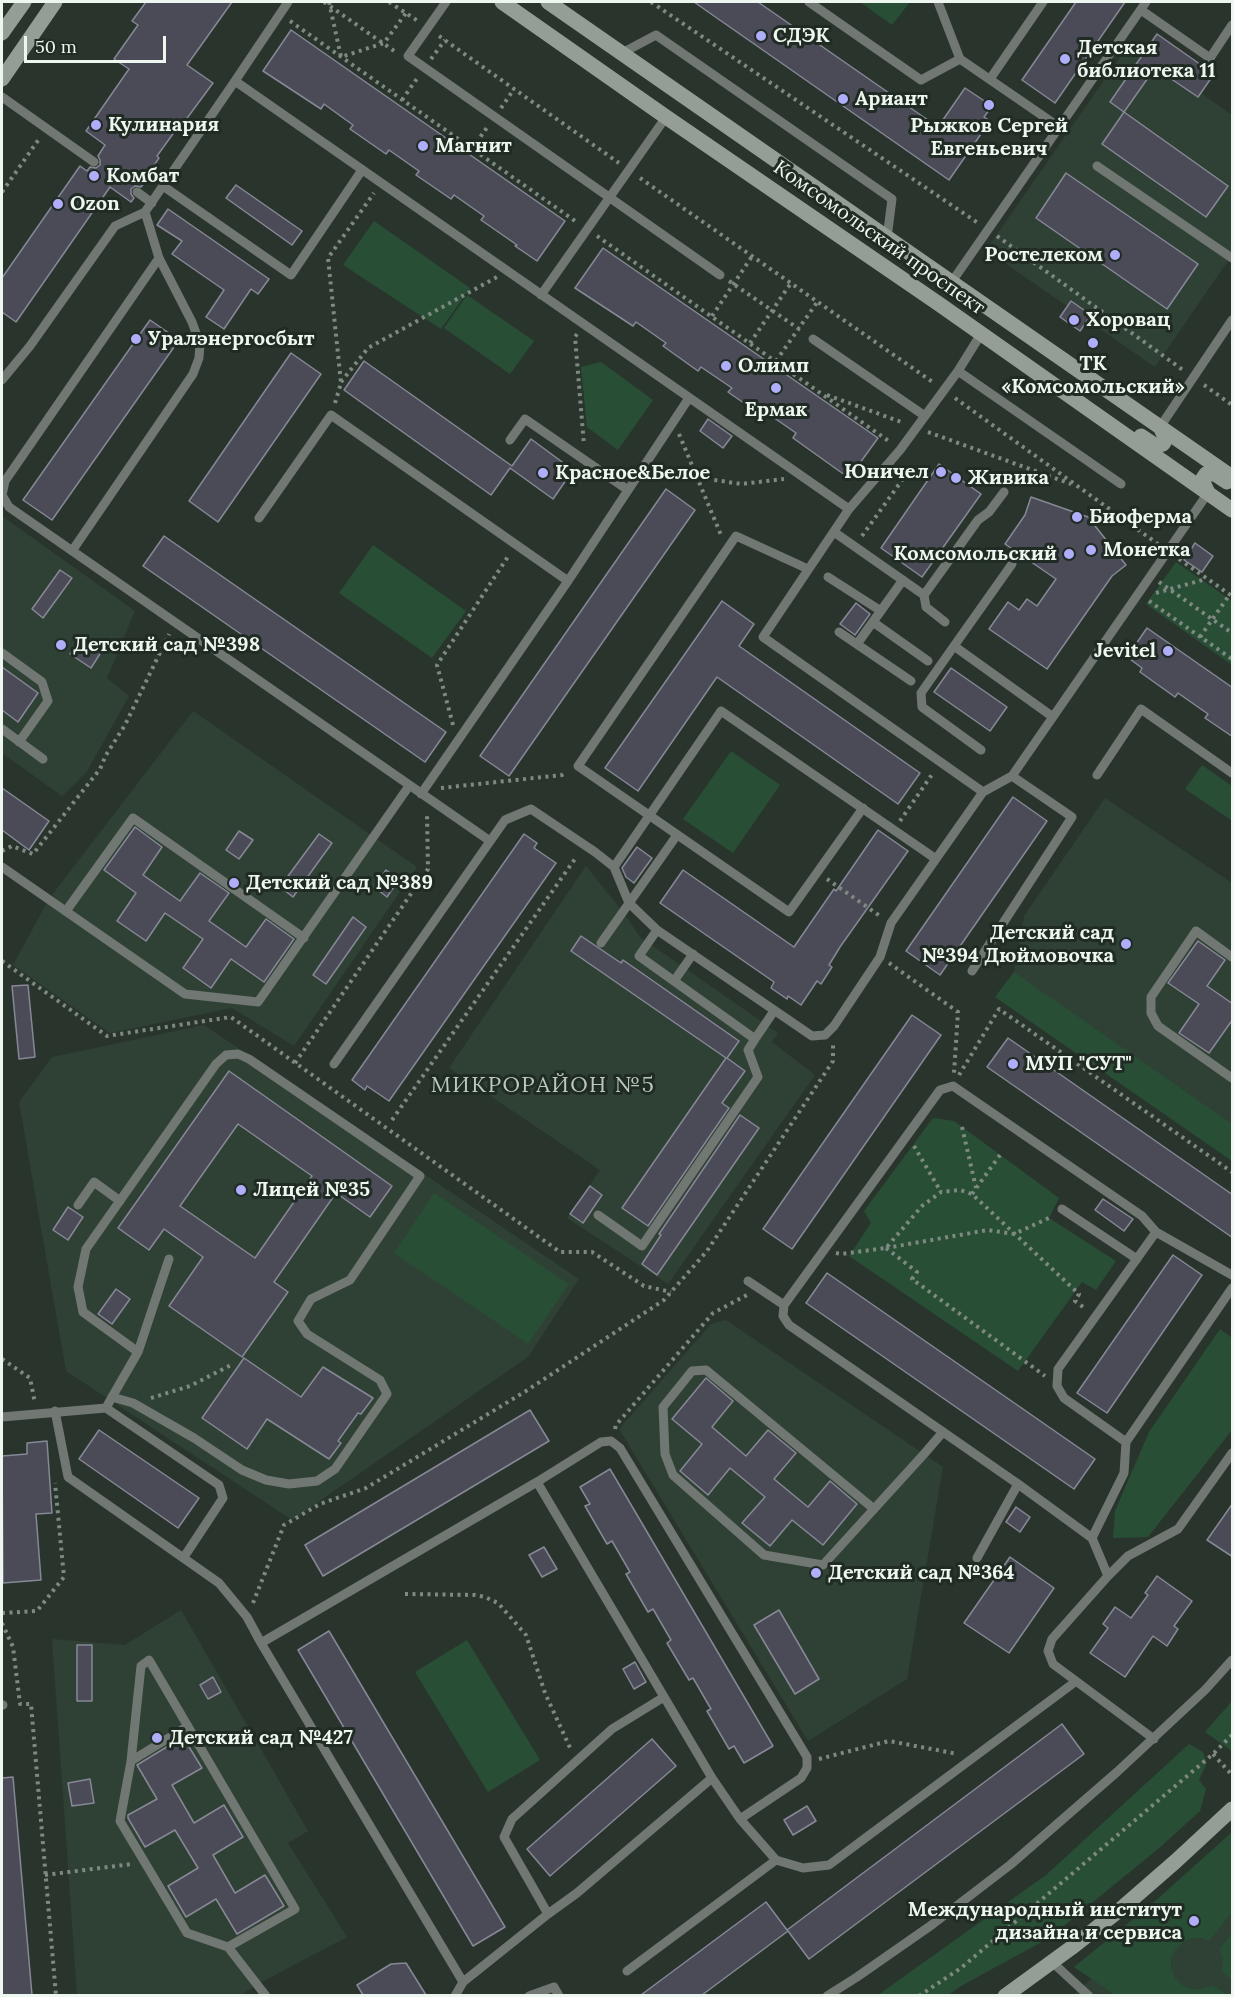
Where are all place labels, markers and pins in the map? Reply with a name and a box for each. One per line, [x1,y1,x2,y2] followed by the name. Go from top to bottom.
[773,24,829,48] place label: СДЭК
[754,29,768,43] marker: СДЭК
[1077,36,1216,83] place label: Детская библиотека 11
[1058,52,1072,66] marker: Детская библиотека 11
[855,87,928,111] place label: Ариант
[836,92,850,106] marker: Ариант
[982,98,996,112] marker: Рыжков Сергей Евгеньевич
[108,113,219,137] place label: Кулинария
[910,114,1068,161] place label: Рыжков Сергей Евгеньевич
[89,118,103,132] marker: Кулинария
[435,134,512,158] place label: Магнит
[416,139,430,153] marker: Магнит
[106,164,179,188] place label: Комбат
[87,169,101,183] marker: Комбат
[70,192,120,216] place label: Ozon
[51,197,65,211] marker: Ozon
[984,243,1103,267] place label: Ростелеком
[1108,248,1122,262] marker: Ростелеком
[1086,308,1170,332] place label: Хоровац
[1067,313,1081,327] marker: Хоровац
[148,327,314,351] place label: Уралэнергосбыт
[129,332,143,346] marker: Уралэнергосбыт
[1086,336,1100,350] marker: ТК «Комсомольский»
[1001,352,1185,399] place label: ТК «Комсомольский»
[738,354,809,378] place label: Олимп
[719,359,733,373] marker: Олимп
[769,381,783,395] marker: Ермак
[745,398,807,422] place label: Ермак
[844,460,929,484] place label: Юничел
[555,461,710,485] place label: Красное&Белое
[934,465,948,479] marker: Юничел
[536,466,550,480] marker: Красное&Белое
[968,466,1049,490] place label: Живика
[949,471,963,485] marker: Живика
[1089,505,1192,529] place label: Биоферма
[1070,510,1084,524] marker: Биоферма
[1103,538,1191,562] place label: Монетка
[894,542,1057,566] place label: Комсомольский
[1084,543,1098,557] marker: Монетка
[1062,547,1076,561] marker: Комсомольский
[73,633,260,657] place label: Детский сад №398
[54,638,68,652] marker: Детский сад №398
[1094,639,1156,663] place label: Jevitel
[1161,644,1175,658] marker: Jevitel
[246,871,433,895] place label: Детский сад №389
[227,876,241,890] marker: Детский сад №389
[922,921,1114,968] place label: Детский сад №394 Дюймовочка
[1119,937,1133,951] marker: Детский сад №394 Дюймовочка
[1025,1052,1132,1076] place label: МУП "СУТ"
[1006,1057,1020,1071] marker: МУП "СУТ"
[253,1178,370,1202] place label: Лицей №35
[234,1183,248,1197] marker: Лицей №35
[828,1561,1015,1585] place label: Детский сад №364
[809,1566,823,1580] marker: Детский сад №364
[169,1726,353,1750] place label: Детский сад №427
[150,1731,164,1745] marker: Детский сад №427
[908,1898,1182,1945] place label: Международный институт дизайна и сервиса
[1187,1914,1201,1928] marker: Международный институт дизайна и сервиса

